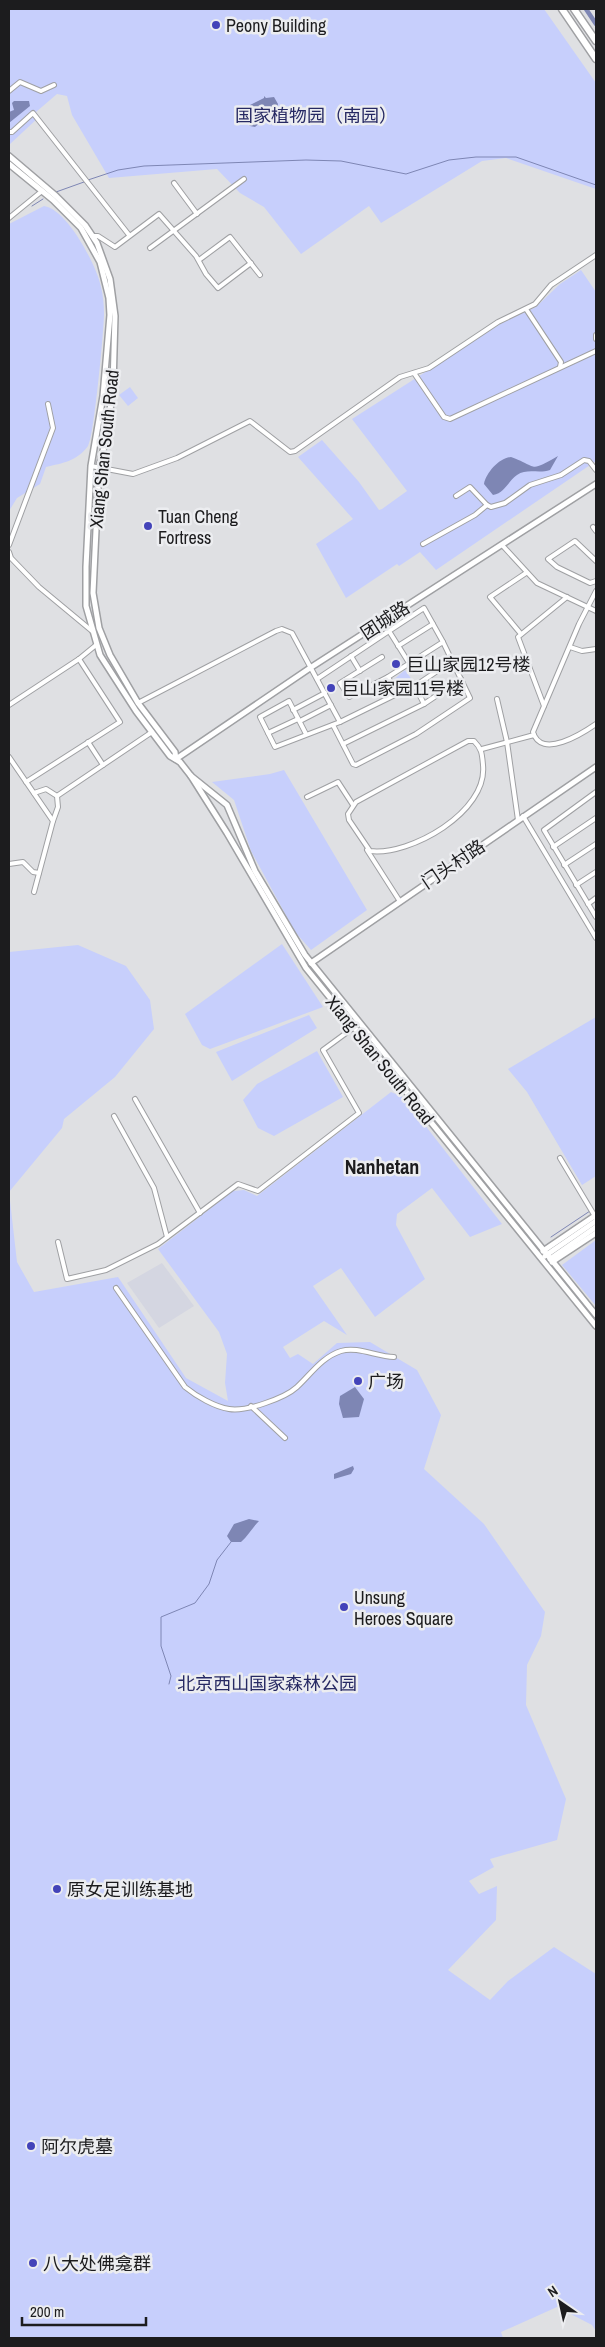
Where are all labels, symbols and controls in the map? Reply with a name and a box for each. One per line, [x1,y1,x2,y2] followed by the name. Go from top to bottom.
[226,13,327,38] place label: Peony Building
[210,19,222,31] marker: Peony Building
[235,103,397,128] park label: 国家植物园（南园）
[83,369,125,529] street label: Xiang Shan South Road
[158,504,239,550] place label: Tuan Cheng Fortress
[142,520,154,532] marker: Tuan Cheng Fortress
[356,595,414,645] street label: 团城路
[406,652,530,677] place label: 巨山家园12号楼
[390,658,402,670] marker: 巨山家园12号楼
[341,676,464,701] place label: 巨山家园11号楼
[325,682,337,694] marker: 巨山家园11号楼
[416,834,490,894] street label: 门头村路
[320,990,440,1130] street label: Xiang Shan South Road
[345,1153,419,1180] district label: Nanhetan
[368,1369,404,1394] place label: 广场
[352,1375,364,1387] marker: 广场
[354,1585,453,1631] place label: Unsung Heroes Square
[338,1601,350,1613] marker: Unsung Heroes Square
[177,1671,357,1696] park label: 北京西山国家森林公园
[67,1877,193,1902] place label: 原女足训练基地
[51,1883,63,1895] marker: 原女足训练基地
[41,2134,113,2159] place label: 阿尔虎墓
[25,2140,37,2152] marker: 阿尔虎墓
[43,2251,151,2276] place label: 八大处佛龛群
[27,2257,39,2269] marker: 八大处佛龛群
[535,2277,585,2327] north arrow
[544,2281,561,2301] text: N
[22,2294,146,2326] scale bar
[30,2301,64,2322] text: 200 m

